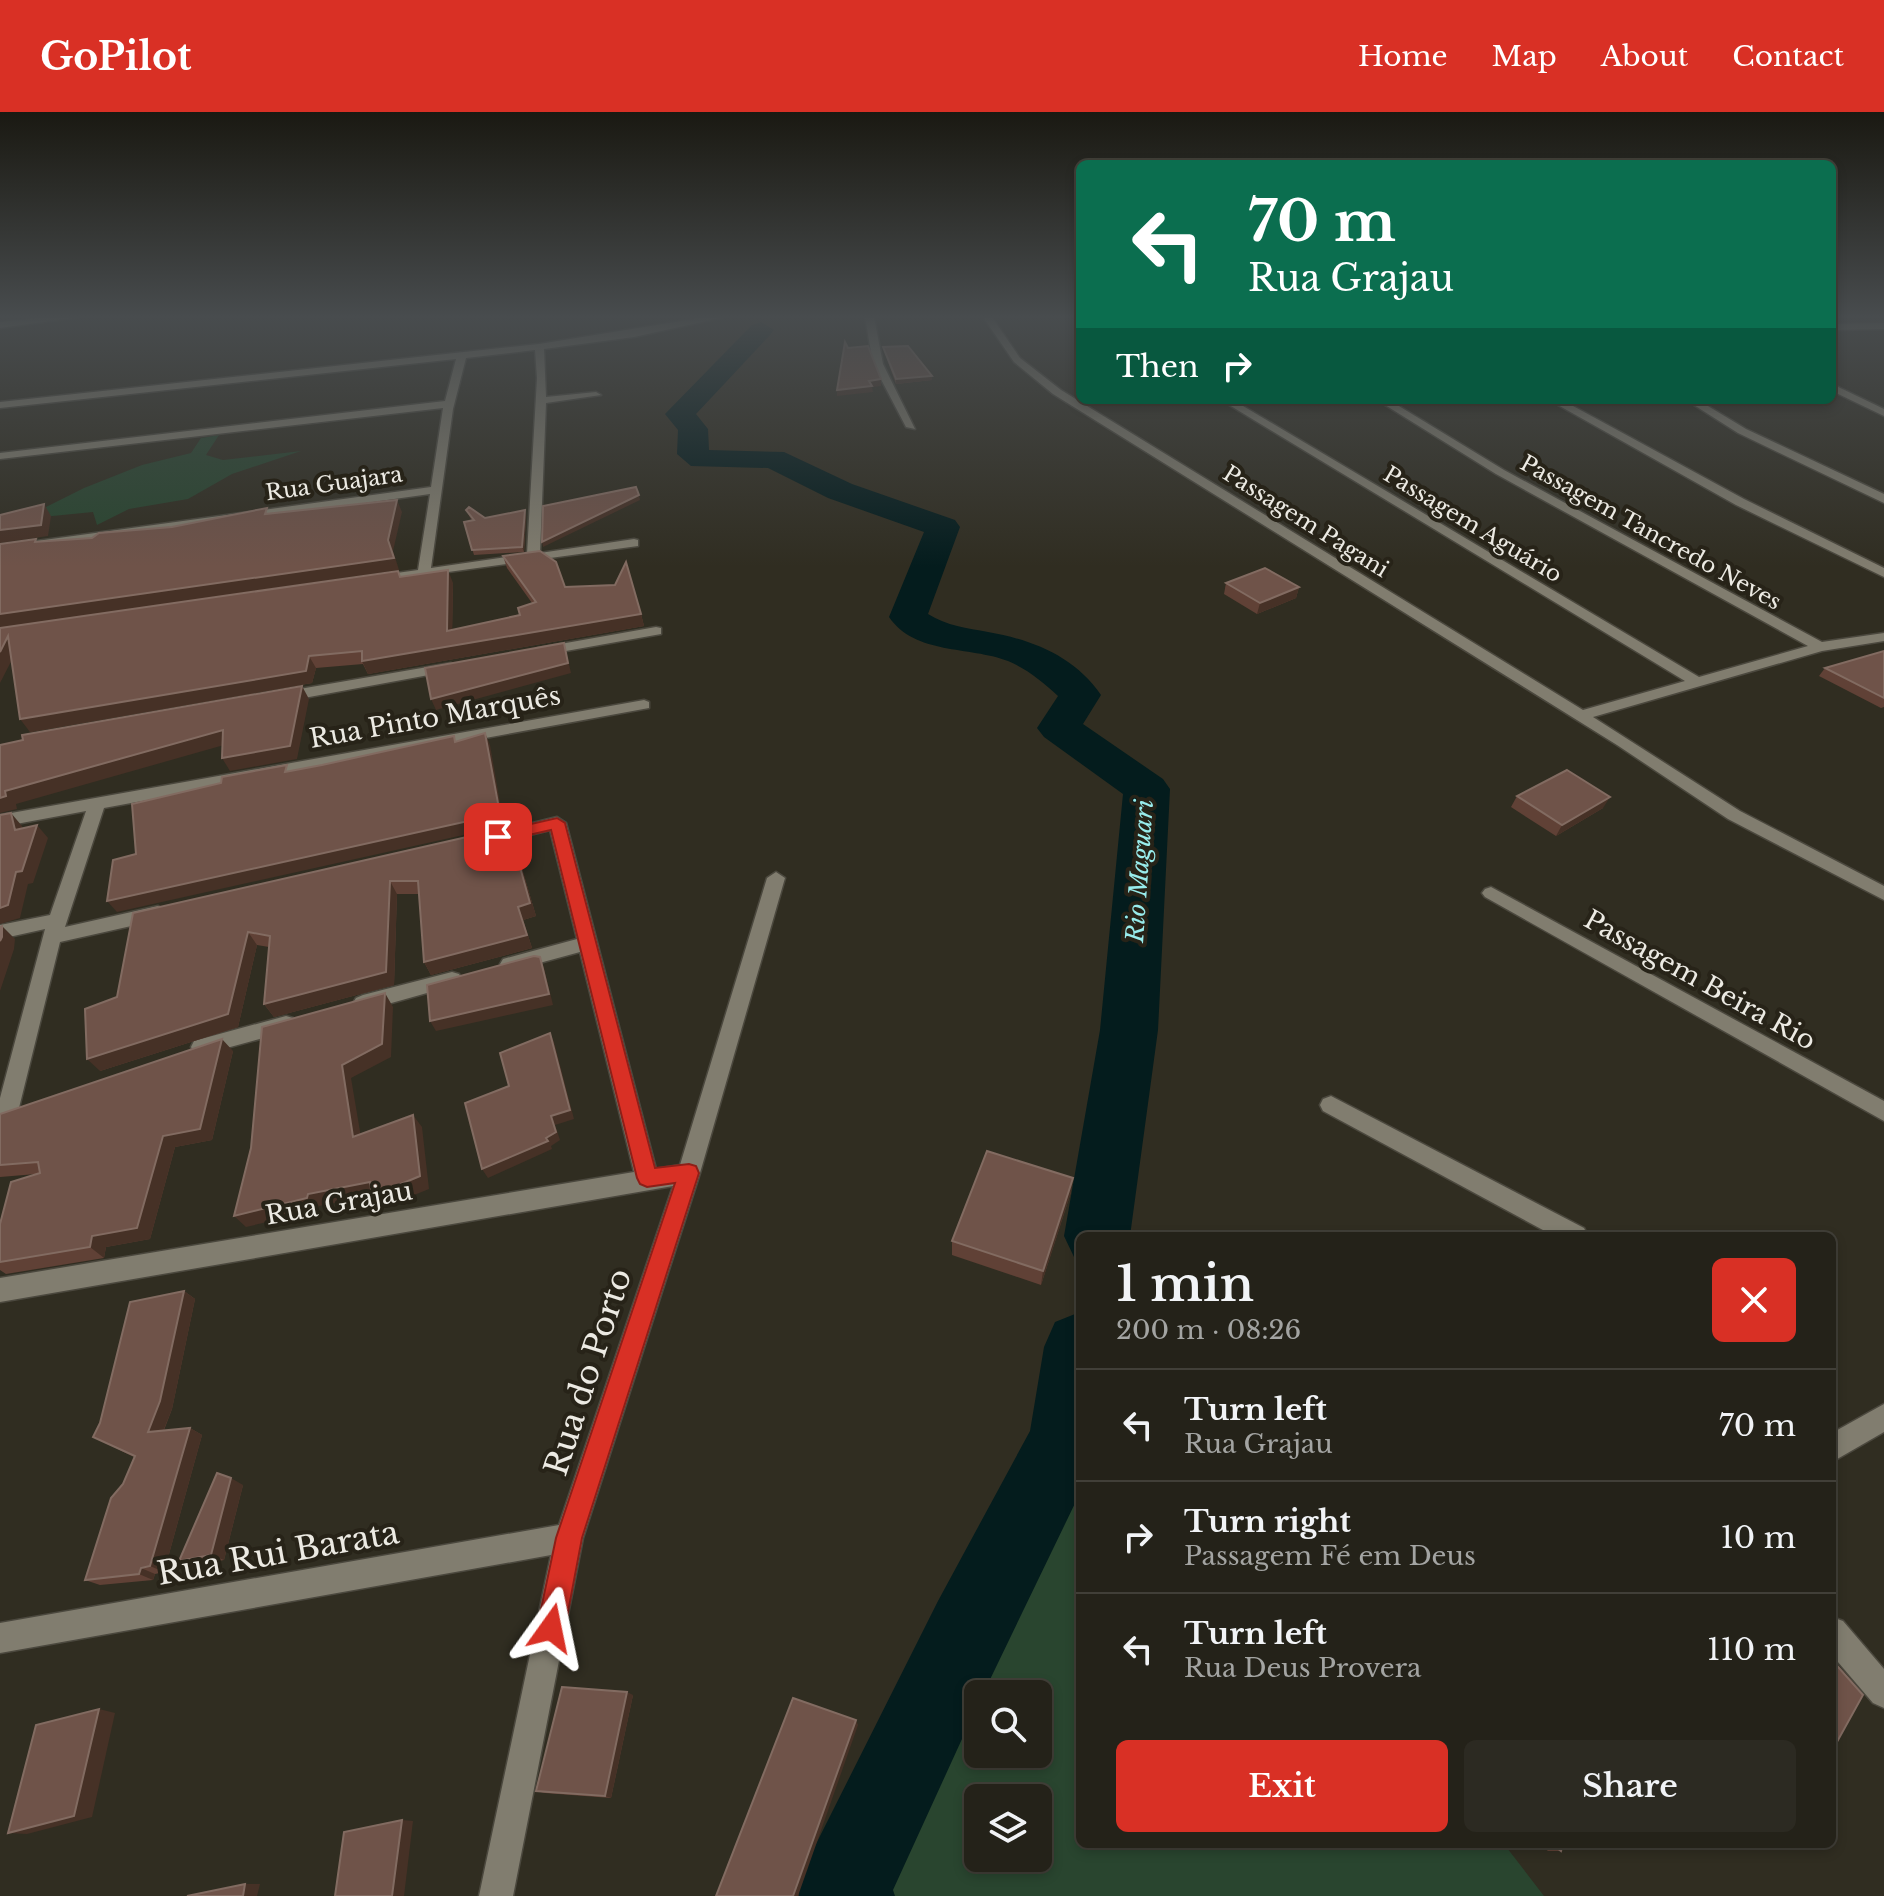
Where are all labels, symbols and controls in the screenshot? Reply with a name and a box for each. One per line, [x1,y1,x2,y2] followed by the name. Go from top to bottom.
[40,33,192,80] text: GoPilot
[1358,39,1448,74] text: Home
[1492,39,1557,74] text: Map
[1601,39,1688,74] text: About
[1732,39,1844,74] text: Contact
[1248,187,1396,256] text: 70 m
[1116,192,1220,296] icon: left
[1248,256,1454,301] text: Rua Grajau
[1215,344,1259,388] icon: right
[1116,348,1199,385] text: Then
[1516,449,1786,616] street label: Passagem Tancredo Neves
[264,460,405,506] street label: Rua Guajara
[1218,460,1394,583] street label: Passagem Pagani
[1379,460,1567,588] street label: Passagem Aguário
[307,679,563,755] street label: Rua Pinto Marquês
[1120,798,1159,944] water label: Rio Maguari
[464,803,532,871] pin
[476,815,520,859] icon: arrive
[1579,903,1821,1057] street label: Passagem Beira Rio
[263,1174,415,1232] street label: Rua Grajau
[1116,1254,1254,1314] text: 1 min
[1712,1258,1796,1342] button: close
[536,1263,640,1481] street label: Rua do Porto
[1116,1314,1301,1346] text: 200 m · 08:26
[1184,1391,1327,1428] text: Turn left
[1116,1403,1160,1447] icon: left
[1719,1407,1796,1444] text: 70 m
[1184,1428,1333,1460] text: Rua Grajau
[1184,1503,1351,1540] text: Turn right
[154,1512,402,1594] street label: Rua Rui Barata
[1116,1515,1160,1559] icon: right
[1720,1519,1796,1556] text: 10 m
[1184,1540,1476,1572] text: Passagem Fé em Deus
[509,1586,593,1670] position arrow
[1184,1615,1327,1652] text: Turn left
[1116,1627,1160,1671] icon: left
[1707,1631,1796,1668] text: 110 m
[1184,1652,1422,1684] text: Rua Deus Provera
[964,1680,1052,1872] map controls
[964,1680,1052,1768] button: search
[1116,1740,1448,1832] button: Exit
[1464,1740,1796,1832] button: Share
[964,1784,1052,1872] button: layers

